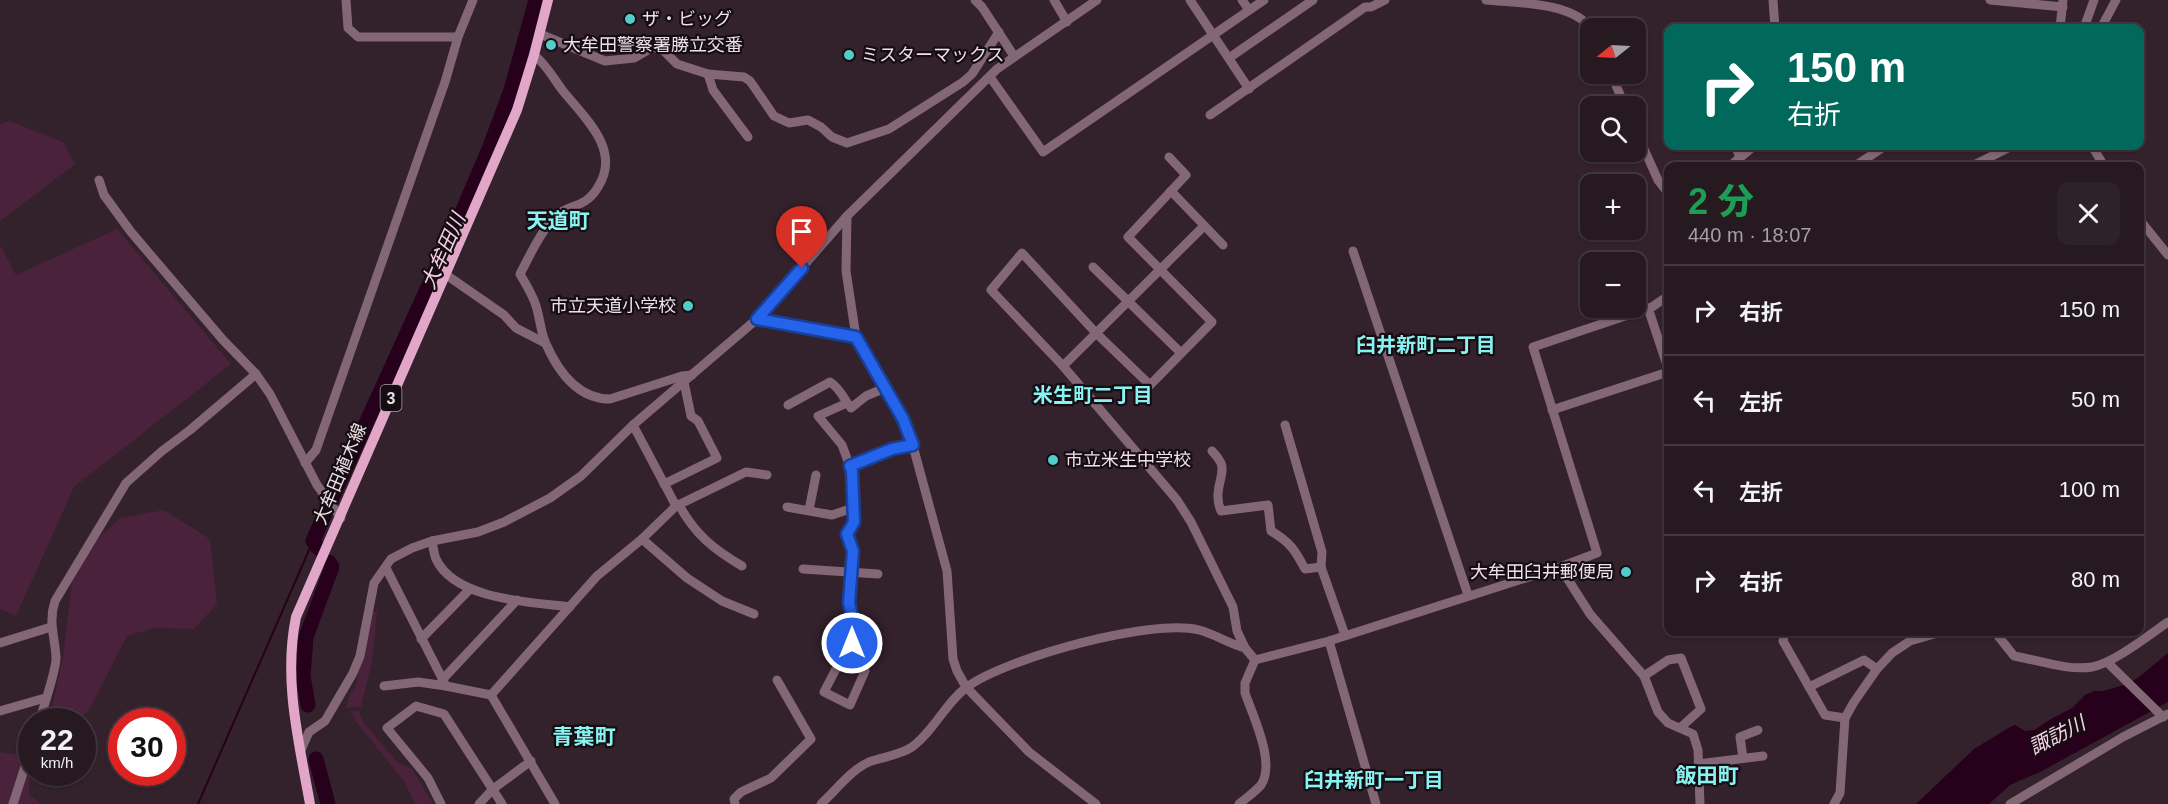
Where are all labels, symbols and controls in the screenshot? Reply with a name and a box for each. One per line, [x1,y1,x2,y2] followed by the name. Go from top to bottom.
[642,9,732,29] place label: ザ・ビッグ
[623,12,637,26] marker: ザ・ビッグ
[1580,18,1646,84] north arrow
[1580,18,1646,318] map controls
[563,35,743,55] place label: 大牟田警察署勝立交番
[544,38,558,52] marker: 大牟田警察署勝立交番
[1787,44,1906,91] text: 150 m
[861,45,1004,65] place label: ミスターマックス
[842,48,856,62] marker: ミスターマックス
[1688,48,1766,126] icon: right
[1580,96,1646,162] button: search
[1787,100,1841,130] text: 右折
[1580,174,1646,240] button: +
[1688,181,1754,222] text: 2 分
[2057,182,2120,245] button: close
[776,206,827,268] pin
[417,208,470,292] water label: 大牟田川
[527,209,590,232] district label: 天道町
[785,215,818,248] icon: arrive
[1688,224,1811,246] text: 440 m · 18:07
[1580,252,1646,318] button: −
[1688,294,1721,327] icon: right
[550,296,676,316] place label: 市立天道小学校
[2059,297,2120,322] text: 150 m
[681,299,695,313] marker: 市立天道小学校
[1739,300,1783,325] text: 右折
[1356,334,1496,356] district label: 臼井新町二丁目
[1033,384,1153,406] district label: 米生町二丁目
[1688,384,1721,417] icon: left
[380,385,402,411] road number: 3
[2071,387,2120,412] text: 50 m
[1739,390,1783,415] text: 左折
[310,420,370,528] street label: 大牟田植木線
[1065,450,1191,470] place label: 市立米生中学校
[1046,453,1060,467] marker: 市立米生中学校
[1688,474,1721,507] icon: left
[2059,477,2120,502] text: 100 m
[1739,480,1783,505] text: 左折
[1470,562,1614,582] place label: 大牟田臼井郵便局
[1688,564,1721,597] icon: right
[1619,565,1633,579] marker: 大牟田臼井郵便局
[2071,567,2120,592] text: 80 m
[1739,570,1783,595] text: 右折
[820,611,884,675] position arrow
[108,708,186,786] speed limit sign: 30
[2025,711,2091,758] water label: 諏訪川
[40,723,74,756] text: 22
[553,725,616,748] district label: 青葉町
[41,754,73,771] text: km/h
[1675,764,1739,787] district label: 飯田町
[1304,769,1444,791] district label: 臼井新町一丁目

